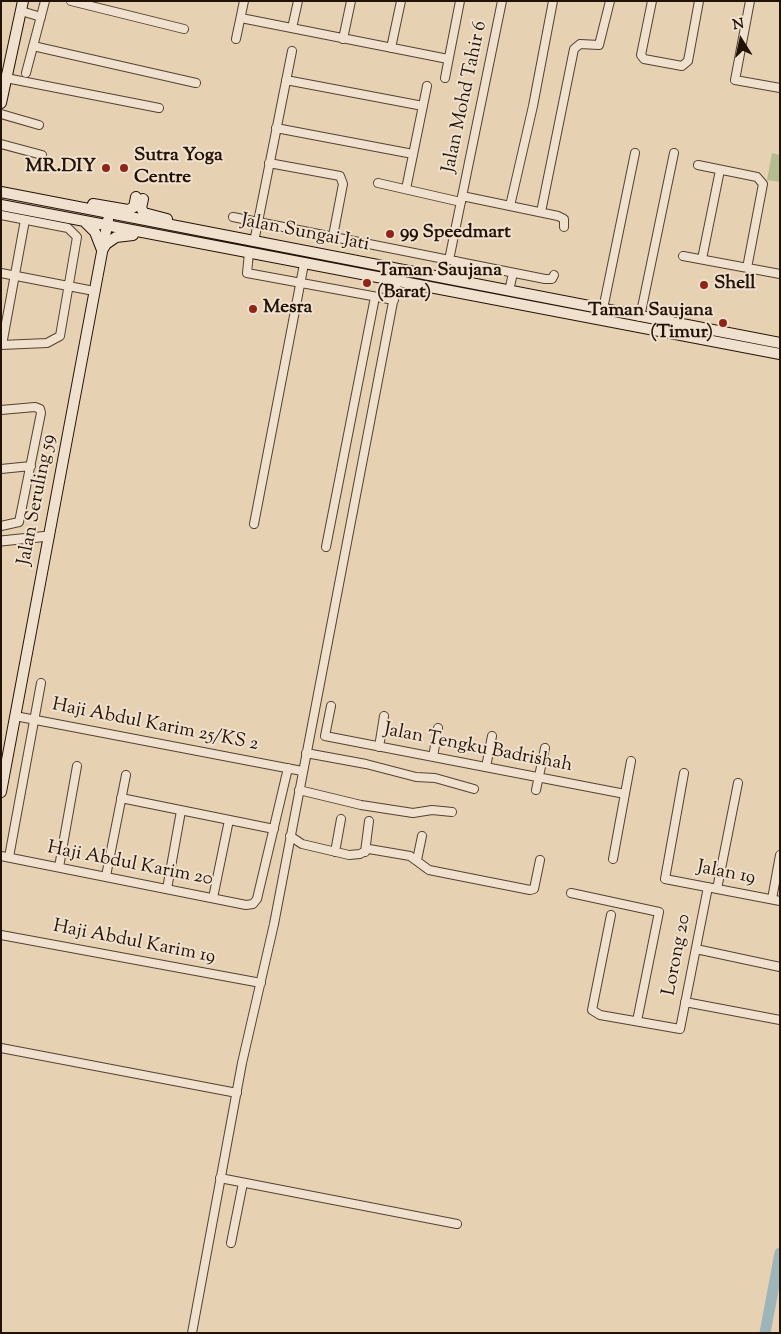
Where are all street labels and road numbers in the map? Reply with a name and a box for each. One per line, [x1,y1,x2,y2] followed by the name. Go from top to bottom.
[439,19,493,175] street label: Jalan Mohd Tahir 6
[239,210,371,258] street label: Jalan Sungai Jati
[14,433,62,567] street label: Jalan Seruling 59
[50,695,260,757] street label: Haji Abdul Karim 25/KS 2
[382,720,574,778] street label: Jalan Tengku Badrishah
[45,838,215,892] street label: Haji Abdul Karim 20
[695,857,757,891] street label: Jalan 19
[659,912,697,998] street label: Lorong 20
[51,916,217,970] street label: Haji Abdul Karim 19

